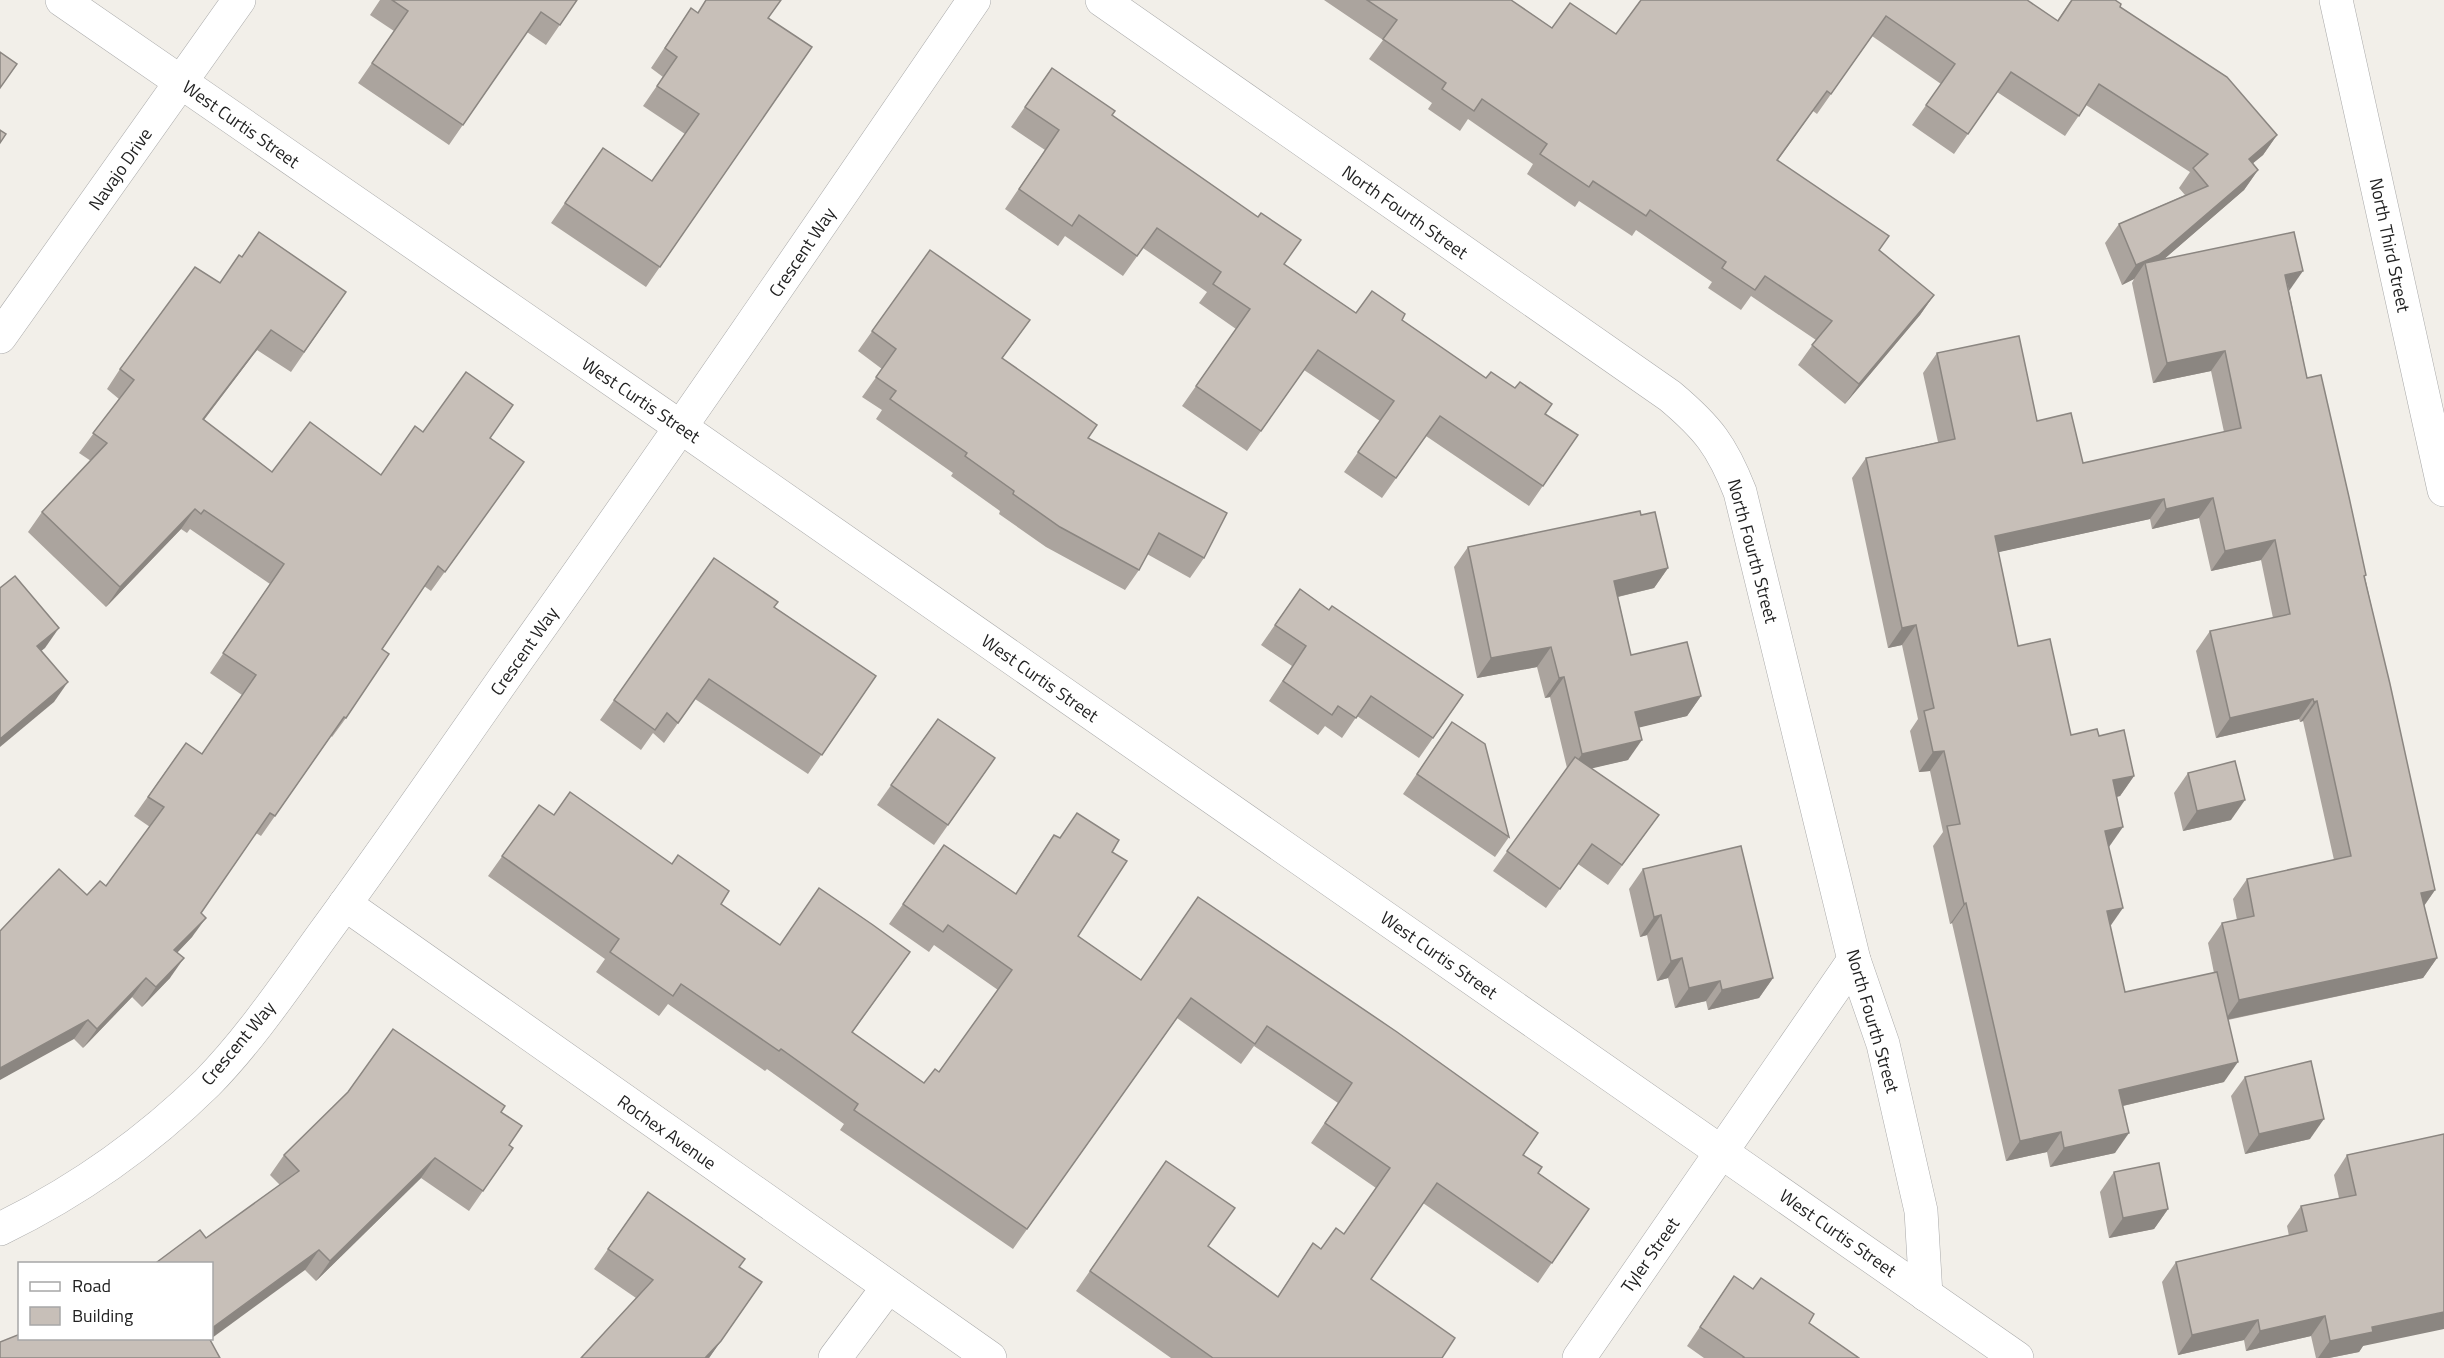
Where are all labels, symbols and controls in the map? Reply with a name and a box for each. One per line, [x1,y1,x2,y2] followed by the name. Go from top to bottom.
[177,73,306,175] street label: West Curtis Street
[82,122,158,216] street label: Navajo Drive
[1336,158,1474,266] street label: North Fourth Street
[2363,175,2418,315] street label: North Third Street
[762,201,842,302] street label: Crescent Way
[576,350,706,450] street label: West Curtis Street
[1721,476,1785,627] street label: North Fourth Street
[483,601,565,701] street label: Crescent Way
[976,627,1105,729] street label: West Curtis Street
[1375,904,1504,1006] street label: West Curtis Street
[1840,946,1907,1097] street label: North Fourth Street
[194,995,282,1091] street label: Crescent Way
[612,1088,722,1176] street label: Rochex Avenue
[1774,1182,1903,1284] street label: West Curtis Street
[1614,1211,1686,1298] street label: Tyler Street
[18,1262,213,1340] legend
[72,1272,111,1299] text: Road
[72,1302,133,1329] text: Building

